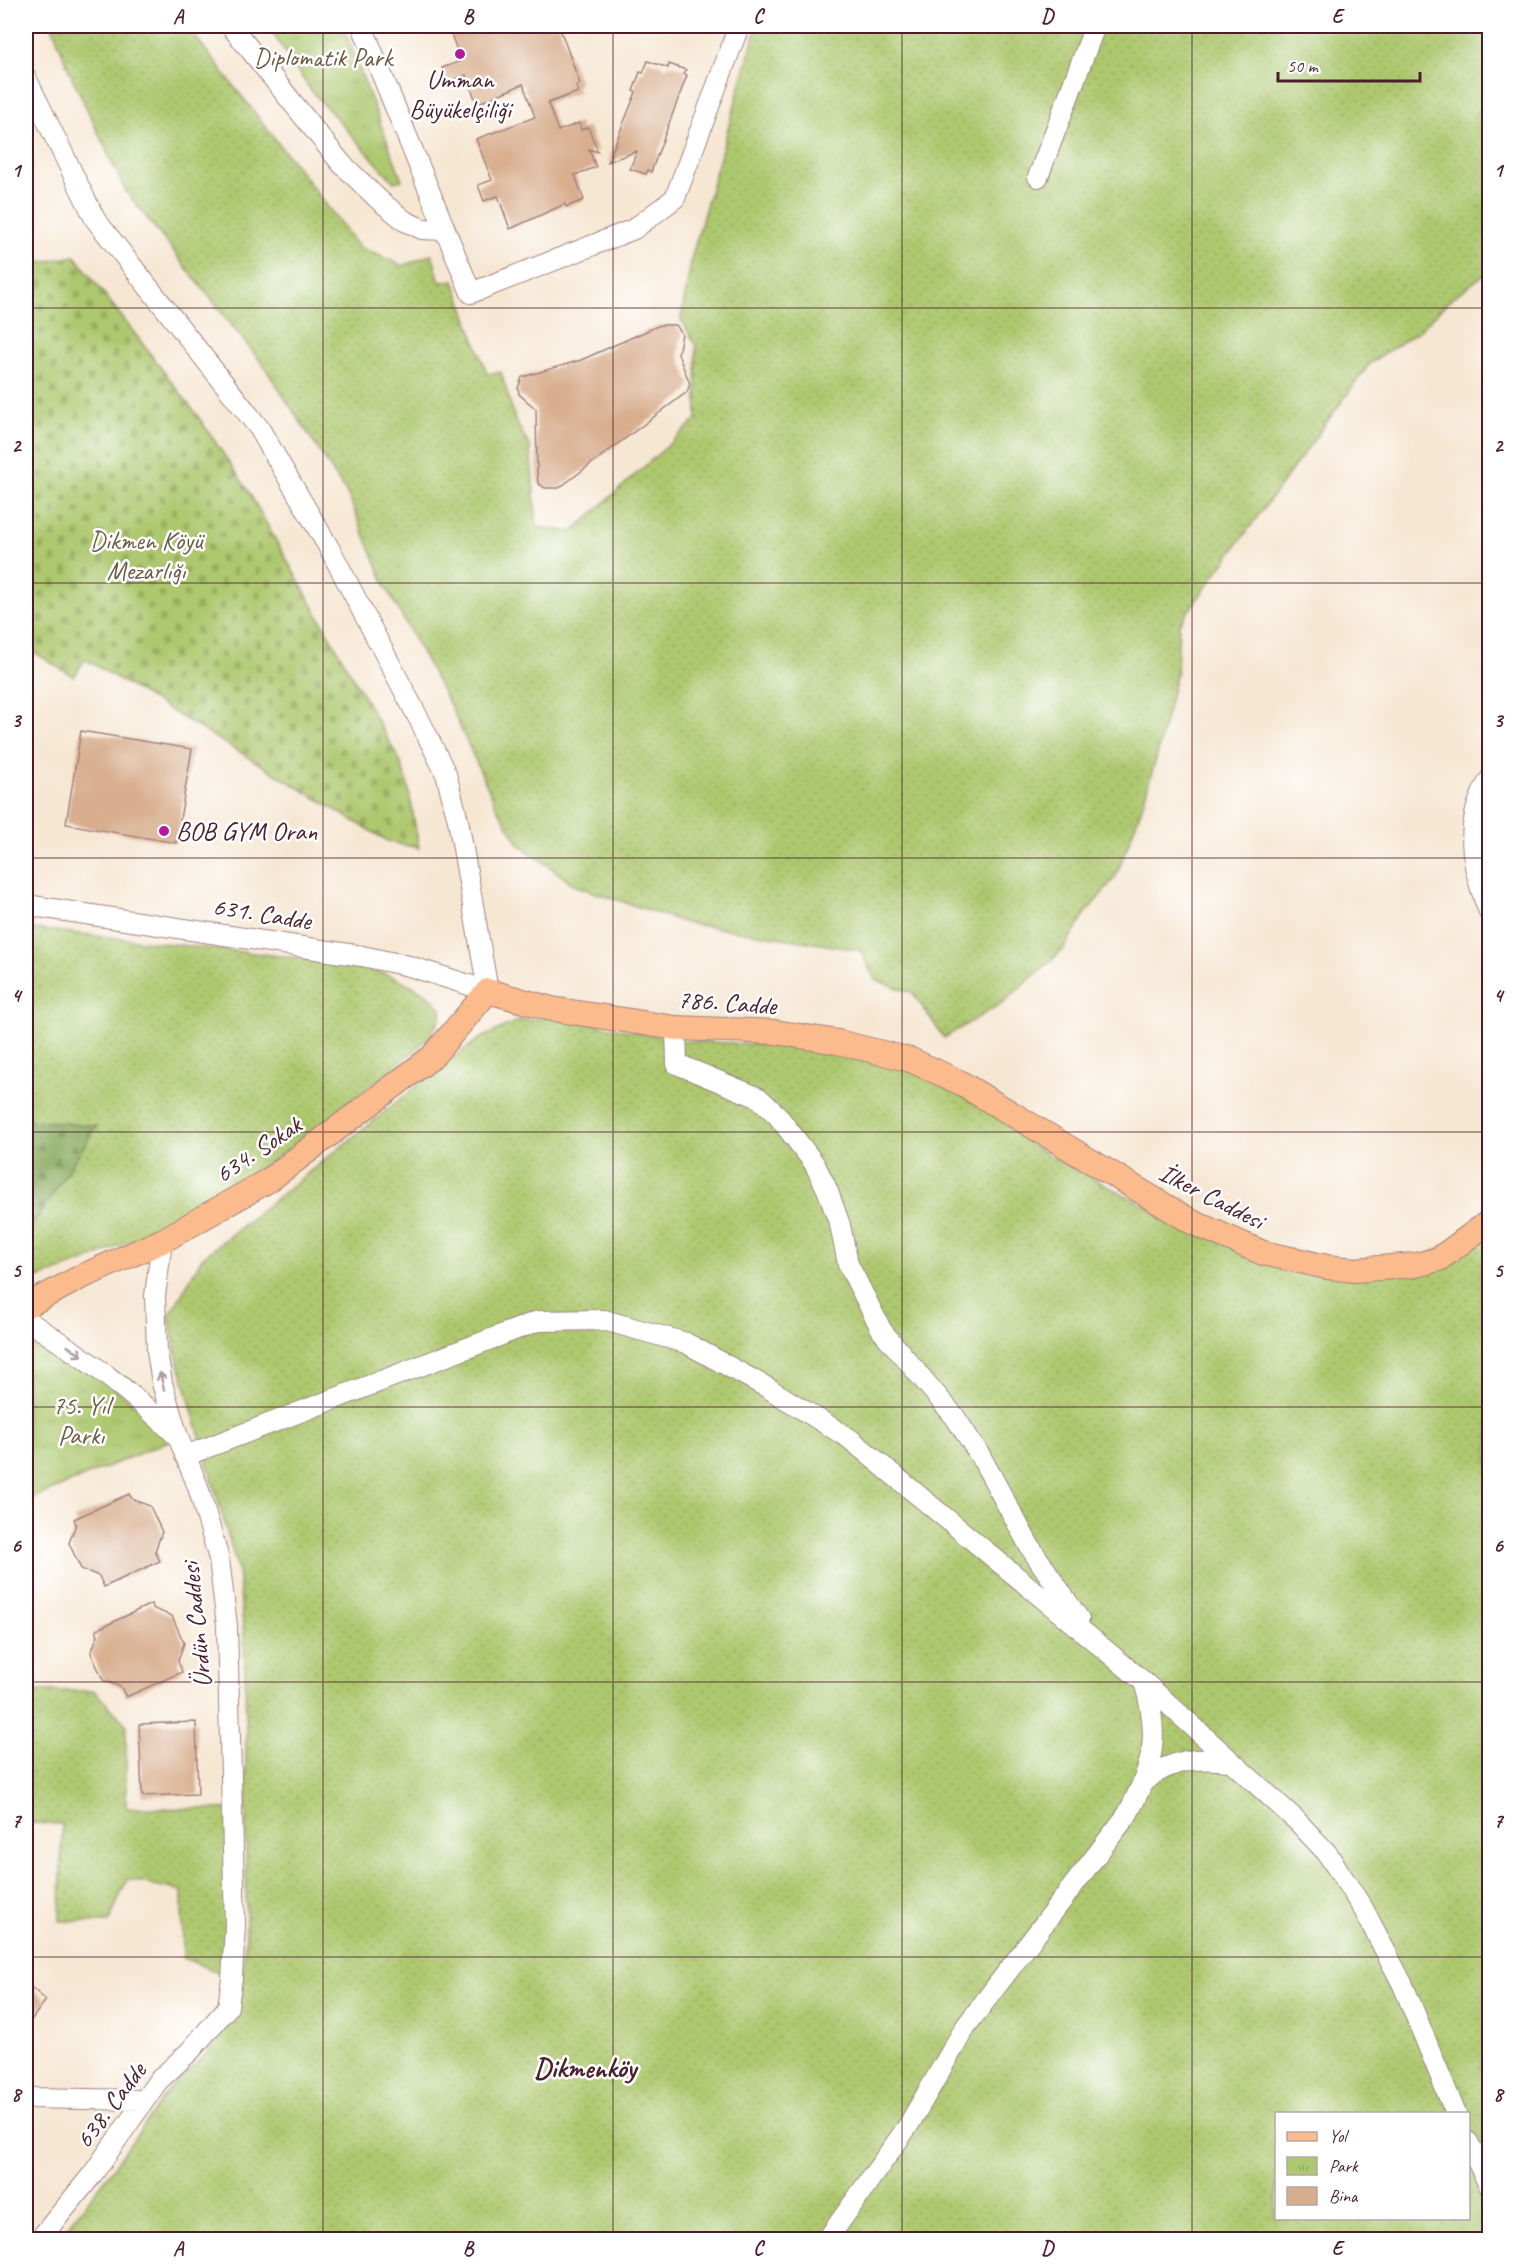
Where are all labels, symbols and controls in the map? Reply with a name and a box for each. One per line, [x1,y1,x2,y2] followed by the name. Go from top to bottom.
[173,4,185,29] text: A
[463,4,475,29] text: B
[753,4,765,29] text: C
[1041,4,1055,29] text: D
[1332,4,1346,29] text: E
[254,41,395,74] park label: Diplomatik Park
[1278,45,1420,83] scale bar
[453,47,467,61] marker: Umman Büyükelçiliği
[1287,55,1320,77] text: 50 m
[409,63,514,126] place label: Umman Büyükelçiliği
[12,158,23,183] text: 1
[1494,158,1505,183] text: 1
[12,433,23,458] text: 2
[1494,433,1505,458] text: 2
[90,524,206,587] park label: Dikmen Köyü Mezarlığı
[12,708,23,733] text: 3
[1494,708,1505,733] text: 3
[176,815,318,848] place label: BOB GYM Oran
[157,824,171,838] marker: BOB GYM Oran
[210,889,315,938] street label: 631. Cadde
[12,983,24,1008] text: 4
[676,983,779,1023] street label: 786. Cadde
[1494,983,1506,1008] text: 4
[209,1108,309,1190] street label: 634. Sokak
[1154,1156,1273,1238] street label: İlker Caddesi
[12,1258,23,1283] text: 5
[1494,1258,1505,1283] text: 5
[66,1345,83,1358] one-way arrow
[156,1371,168,1390] one-way arrow
[52,1389,114,1452] park label: 75. Yıl Parkı
[11,1533,22,1558] text: 6
[1493,1533,1504,1558] text: 6
[173,1557,219,1689] street label: Ürdün Caddesi
[12,1808,23,1833] text: 7
[1494,1808,1505,1833] text: 7
[534,2050,638,2085] district label: Dikmenköy
[67,2055,154,2155] street label: 638. Cadde
[12,2082,24,2107] text: 8
[1494,2082,1506,2107] text: 8
[1275,2112,1470,2220] legend
[1329,2125,1349,2147] text: Yol
[1329,2155,1359,2177] text: Park
[1329,2185,1359,2207] text: Bina
[173,2236,185,2261] text: A
[463,2236,475,2261] text: B
[753,2236,765,2261] text: C
[1041,2236,1055,2261] text: D
[1332,2236,1346,2261] text: E

